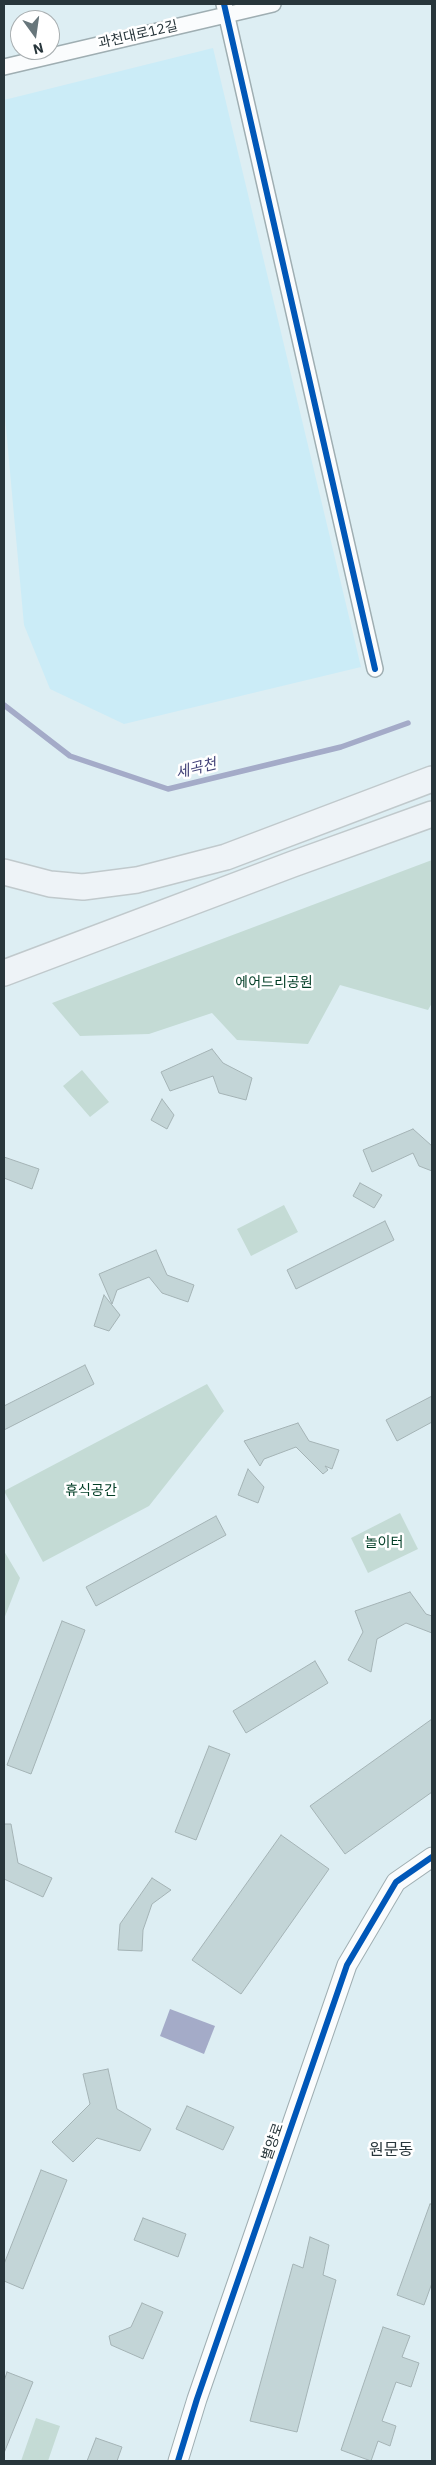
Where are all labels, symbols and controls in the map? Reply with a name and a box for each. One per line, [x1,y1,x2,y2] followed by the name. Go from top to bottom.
[10,10,60,60] north arrow
[97,18,179,52] street label: 과천대로12길
[31,39,45,59] text: N
[174,755,218,783] water label: 세곡천
[235,975,313,991] park label: 에어드리공원
[65,1483,117,1499] park label: 휴식공간
[365,1535,403,1551] park label: 놀이터
[259,2121,287,2163] street label: 별양로
[369,2140,413,2160] district label: 원문동

